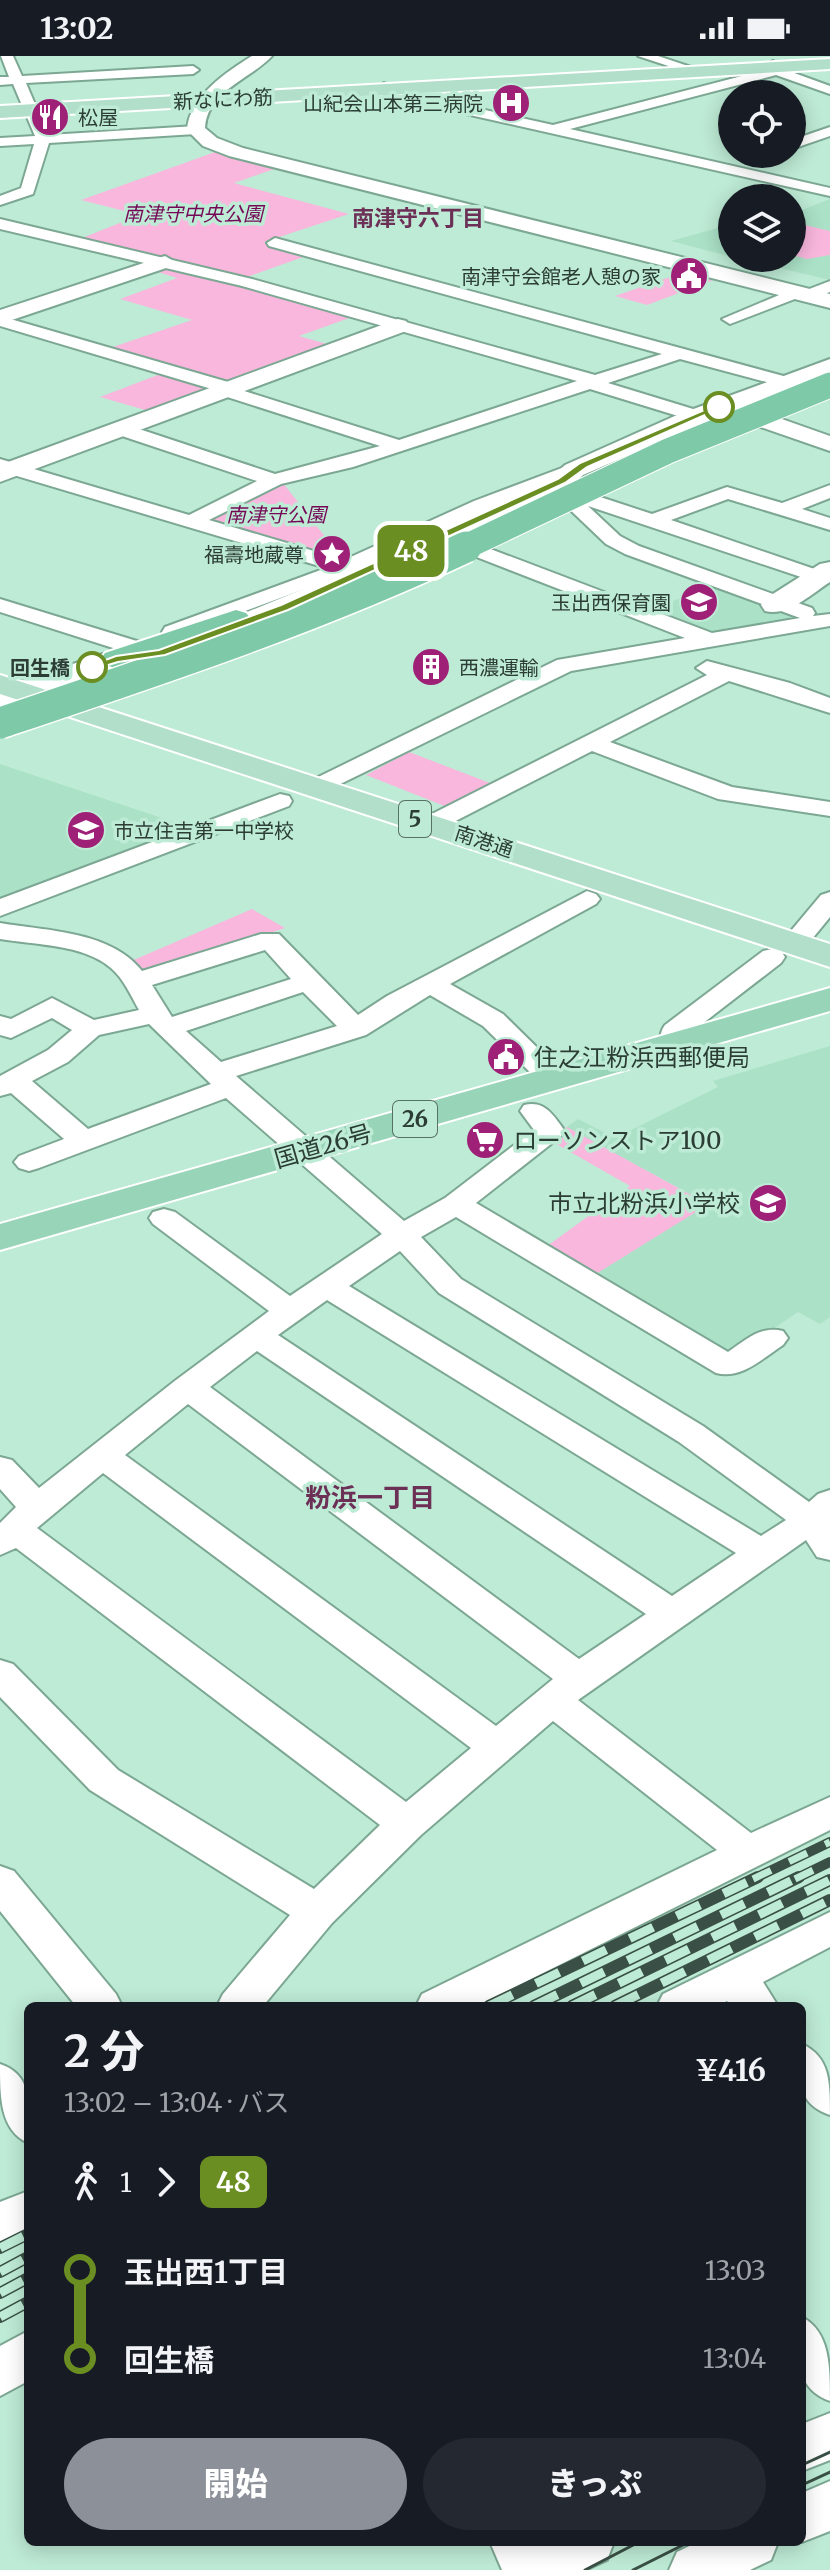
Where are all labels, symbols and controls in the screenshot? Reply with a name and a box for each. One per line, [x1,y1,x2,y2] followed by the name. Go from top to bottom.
[40,9,114,47] text: 13:02
[718,80,806,272] map controls
[718,80,806,168] button: locate
[490,82,532,124] hospital icon: 山紀会山本第三病院
[172,84,274,114] street label: 新なにわ筋
[303,91,483,116] place label: 山紀会山本第三病院
[29,96,71,138] restaurant icon: 松屋
[78,105,118,130] place label: 松屋
[718,184,806,272] button: layers
[123,201,266,226] park label: 南津守中央公園
[352,204,484,232] district label: 南津守六丁目
[668,255,710,297] public building icon: 南津守会館老人憩の家
[461,264,661,289] place label: 南津守会館老人憩の家
[704,392,734,422] unlabelled marker
[226,502,329,527] park label: 南津守公園
[375,525,447,577] line badge: 48
[311,533,353,575] place icon: 福壽地蔵尊
[393,533,429,569] text: 48
[204,542,304,567] place label: 福壽地蔵尊
[678,581,720,623] school or university icon: 玉出西保育園
[551,590,671,615] place label: 玉出西保育園
[410,646,452,688] building icon: 西濃運輸
[77,652,107,682] marker: 回生橋
[10,655,70,680] place label: 回生橋
[459,655,539,680] place label: 西濃運輸
[399,801,431,837] road number: 5
[65,809,107,851] school or university icon: 市立住吉第一中学校
[114,818,294,843] place label: 市立住吉第一中学校
[452,820,516,862] street label: 南港通
[485,1036,527,1078] public building icon: 住之江粉浜西郵便局
[534,1042,750,1073] place label: 住之江粉浜西郵便局
[393,1101,437,1137] road number: 26
[271,1117,375,1175] street label: 国道26号
[464,1119,506,1161] supermarket icon: ローソンストア100
[513,1125,721,1156] place label: ローソンストア100
[747,1182,789,1224] school or university icon: 市立北粉浜小学校
[548,1188,740,1219] place label: 市立北粉浜小学校
[305,1481,435,1514] district label: 粉浜一丁目
[64,2024,144,2079] text: 2 分
[695,2051,766,2089] text: ¥416
[64,2086,289,2119] text: 13:02 – 13:04 · バス
[64,2160,108,2204] icon: walk
[144,2160,188,2204] icon: forward
[216,2164,251,2200] text: 48
[120,2166,132,2199] text: 1
[124,2253,288,2291] text: 玉出西1丁目
[705,2254,766,2287] text: 13:03
[124,2341,214,2379] text: 回生橋
[703,2342,766,2375] text: 13:04
[64,2438,407,2530] button: 開始
[423,2438,766,2530] button: きっぷ

